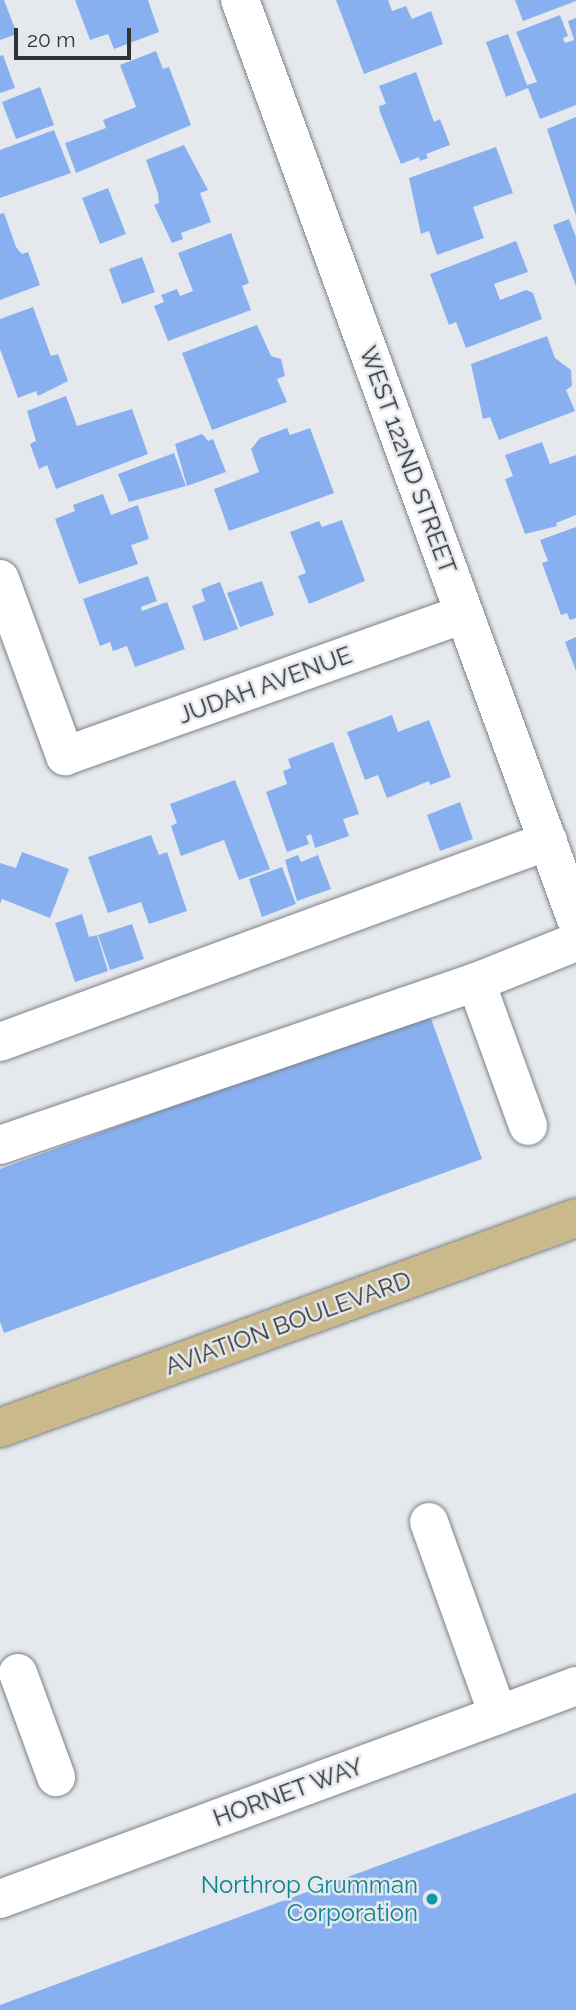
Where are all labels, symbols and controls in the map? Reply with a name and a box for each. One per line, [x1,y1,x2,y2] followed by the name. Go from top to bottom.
[18,14,135,58] scale bar
[27,27,75,52] text: 20 m
[353,342,463,578] street label: WEST 122ND STREET
[174,640,356,730] street label: JUDAH AVENUE
[161,1265,415,1381] street label: AVIATION BOULEVARD
[208,1751,368,1833] street label: HORNET WAY
[201,1871,418,1927] place label: Northrop Grumman Corporation
[424,1891,440,1907] marker: Northrop Grumman Corporation

